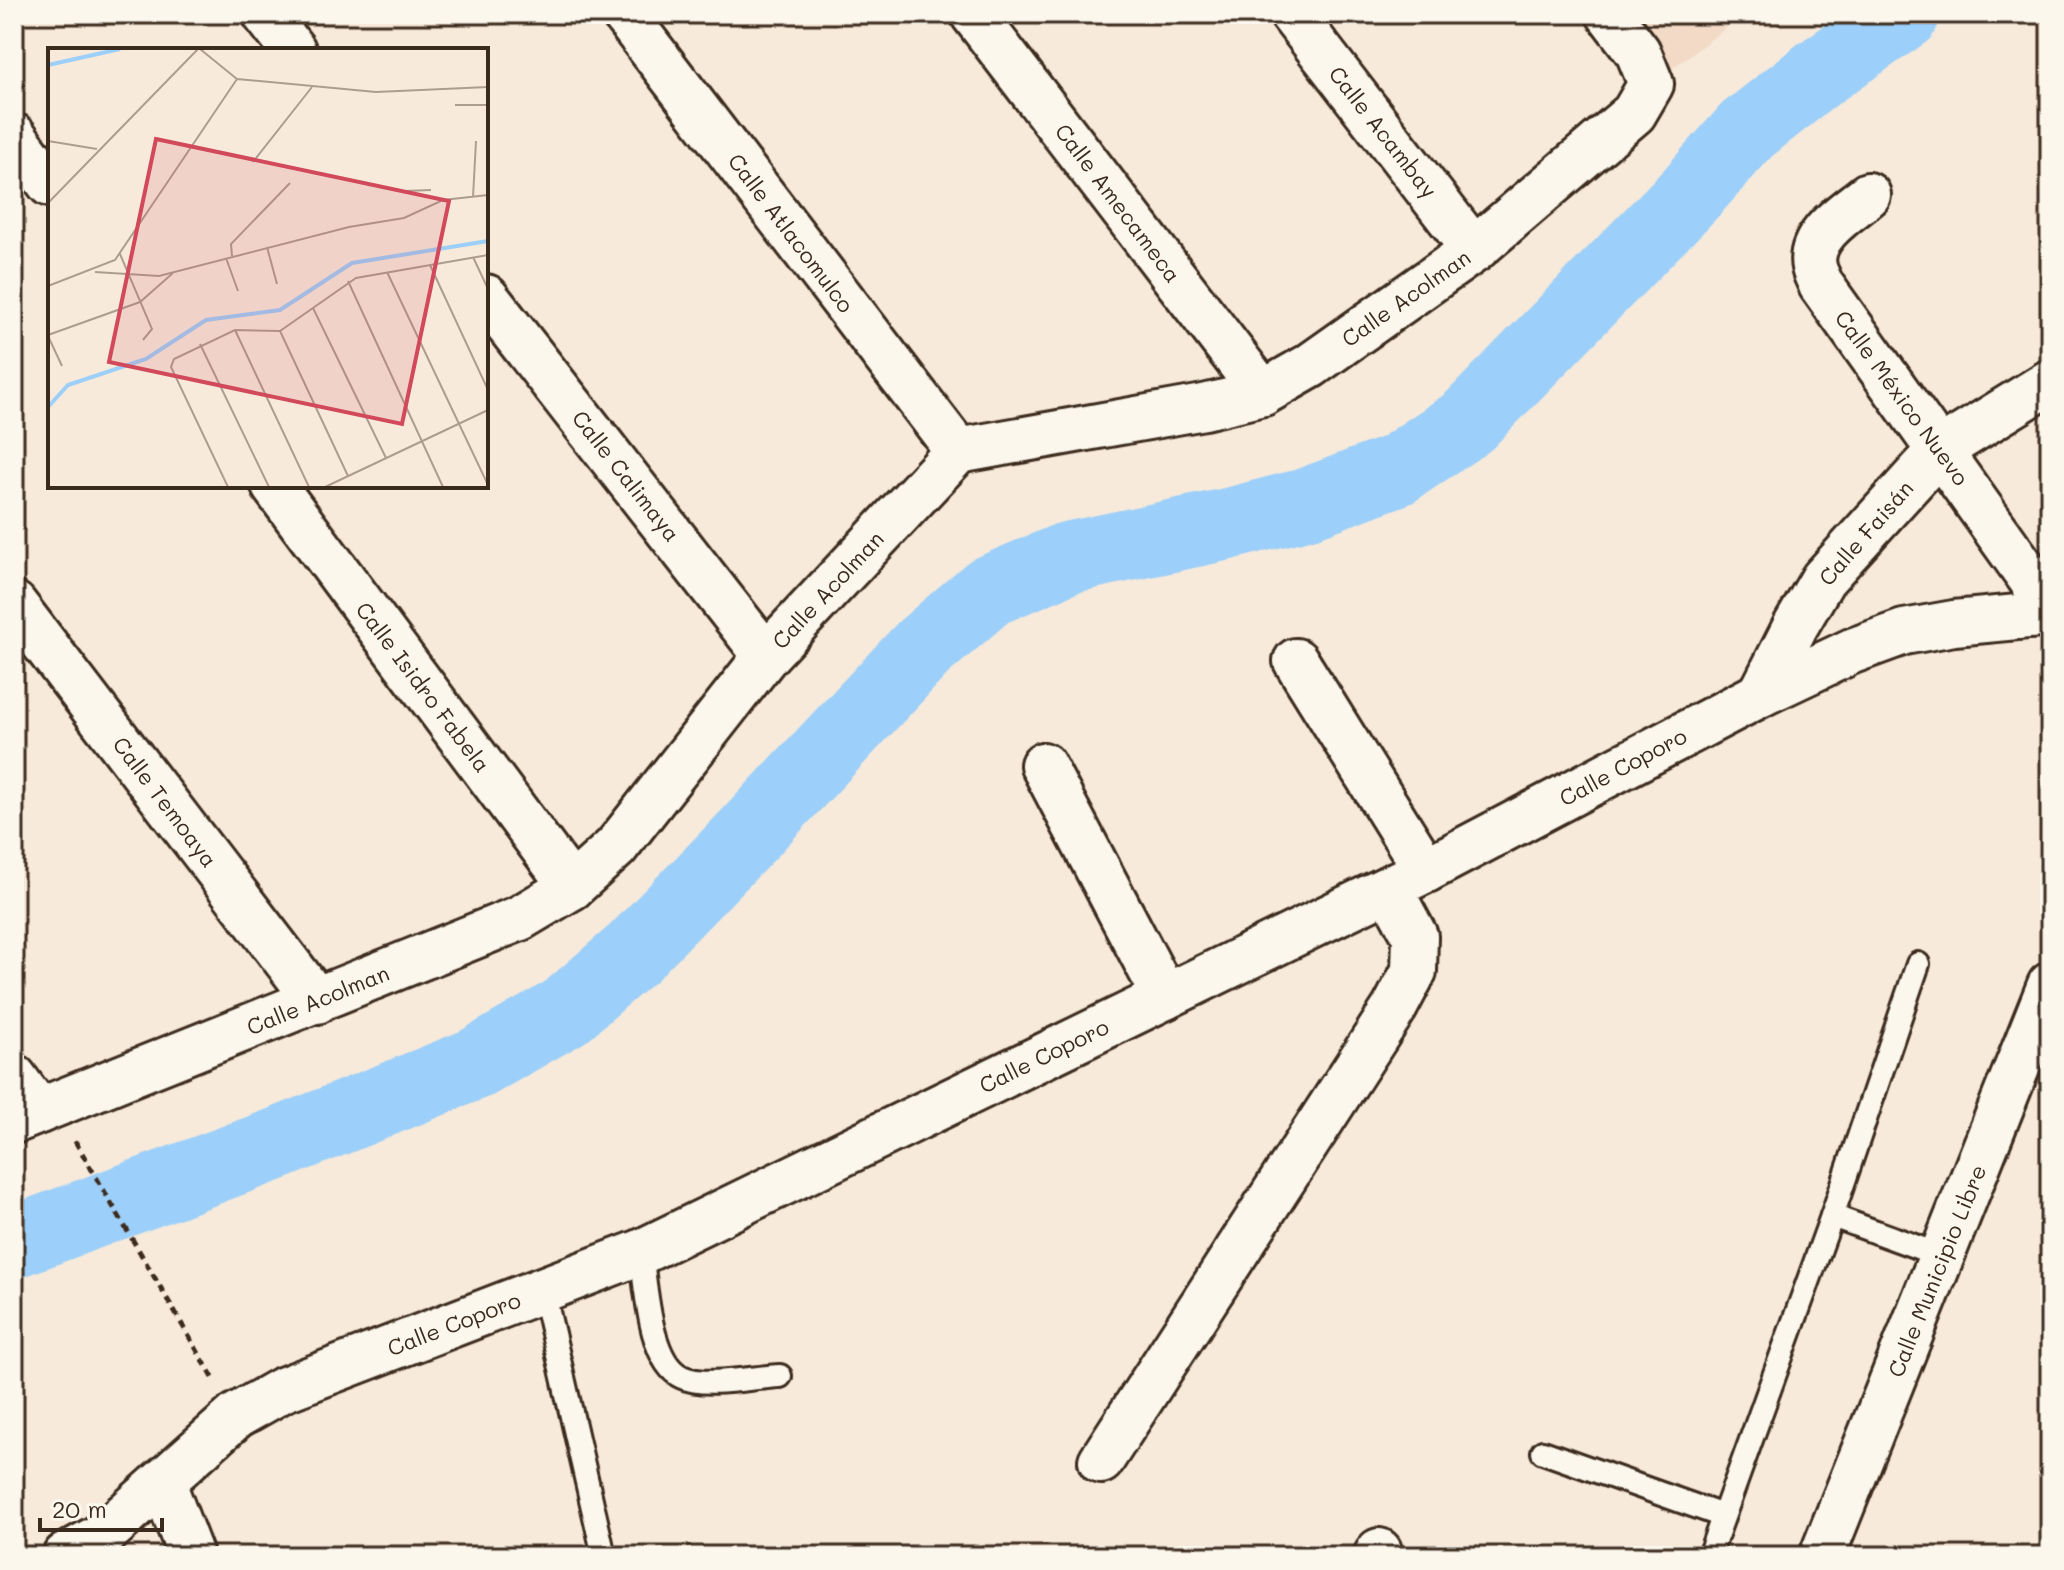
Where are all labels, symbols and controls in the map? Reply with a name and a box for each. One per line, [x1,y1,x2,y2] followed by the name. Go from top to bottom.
[48,48,488,488] inset map
[1323,60,1444,204] street label: Calle Acambay
[1049,117,1188,288] street label: Calle Amecameca
[722,147,861,318] street label: Calle Atlacomulco
[1335,242,1476,353] street label: Calle Acolman
[1829,304,1976,491] street label: Calle México Nuevo
[566,404,687,547] street label: Calle Calimaya
[1812,474,1919,591] street label: Calle Faisán
[765,524,890,655] street label: Calle Acolman
[350,596,497,778] street label: Calle Isidro Fabela
[1554,721,1692,812] street label: Calle Coporo
[107,730,224,873] street label: Calle Temoaya
[242,958,393,1041] street label: Calle Acolman
[974,1012,1113,1099] street label: Calle Coporo
[1881,1160,1992,1381] street label: Calle Municipio Libre
[383,1285,525,1362] street label: Calle Coporo
[40,1482,162,1532] scale bar
[52,1493,107,1524] text: 20 m

